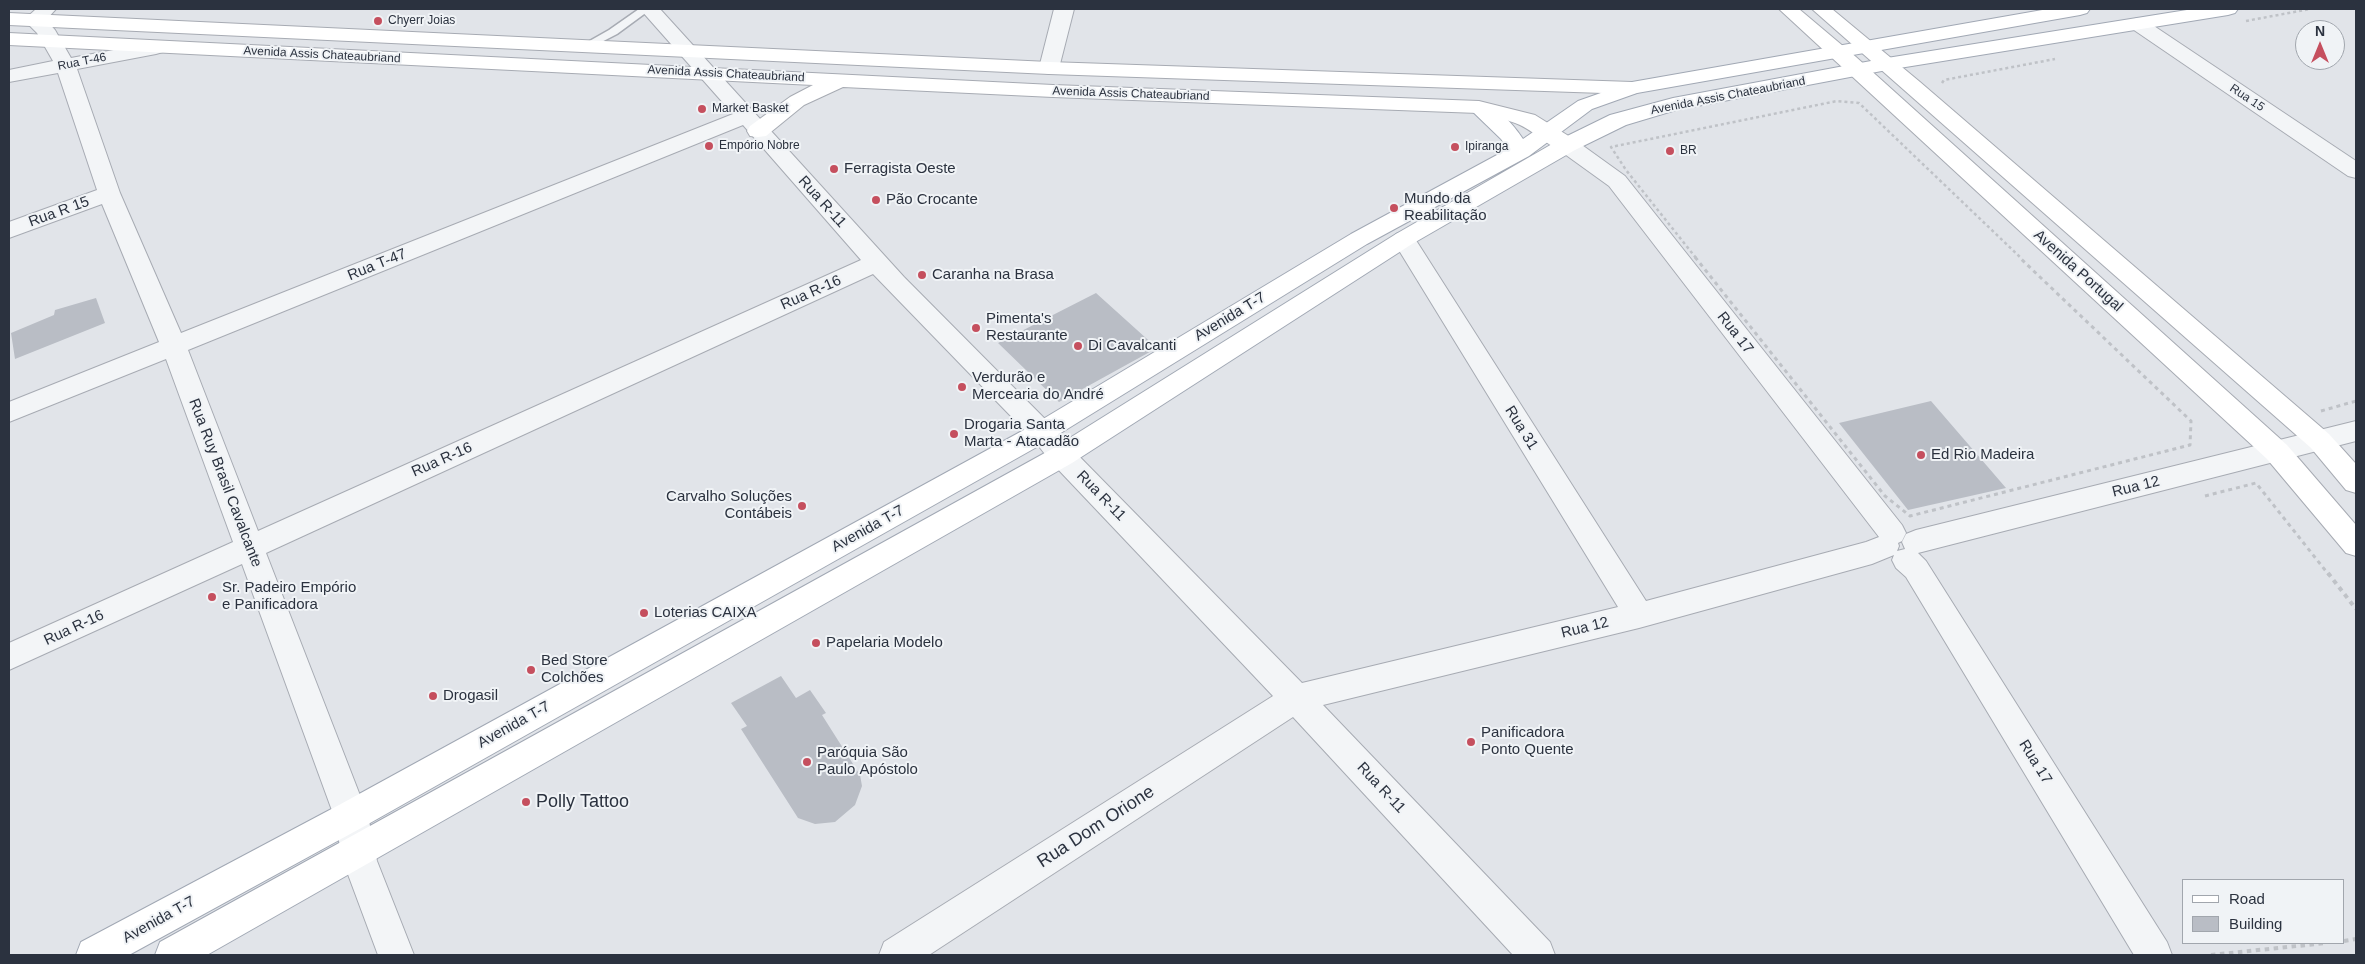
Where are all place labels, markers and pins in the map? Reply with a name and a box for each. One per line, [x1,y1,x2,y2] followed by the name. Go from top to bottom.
[388,14,455,28] place label: Chyerr Joias
[372,15,384,27] marker: Chyerr Joias
[712,102,789,116] place label: Market Basket
[696,103,708,115] marker: Market Basket
[719,139,800,153] place label: Empório Nobre
[703,140,715,152] marker: Empório Nobre
[1465,140,1508,154] place label: Ipiranga
[1449,141,1461,153] marker: Ipiranga
[1680,144,1697,158] place label: BR
[1664,145,1676,157] marker: BR
[844,160,956,178] place label: Ferragista Oeste
[828,163,840,175] marker: Ferragista Oeste
[1404,190,1487,225] place label: Mundo da Reabilitação
[886,191,978,209] place label: Pão Crocante
[870,194,882,206] marker: Pão Crocante
[1388,202,1400,214] marker: Mundo da Reabilitação
[932,266,1054,284] place label: Caranha na Brasa
[916,269,928,281] marker: Caranha na Brasa
[986,310,1068,345] place label: Pimenta's Restaurante
[970,322,982,334] marker: Pimenta's Restaurante
[1088,337,1176,355] place label: Di Cavalcanti
[1072,340,1084,352] marker: Di Cavalcanti
[972,369,1104,404] place label: Verdurão e Mercearia do André
[956,381,968,393] marker: Verdurão e Mercearia do André
[964,416,1079,451] place label: Drogaria Santa Marta - Atacadão
[948,428,960,440] marker: Drogaria Santa Marta - Atacadão
[1931,446,2034,464] place label: Ed Rio Madeira
[1915,449,1927,461] marker: Ed Rio Madeira
[666,488,792,523] place label: Carvalho Soluções Contábeis
[796,500,808,512] marker: Carvalho Soluções Contábeis
[222,579,356,614] place label: Sr. Padeiro Empório e Panificadora
[206,591,218,603] marker: Sr. Padeiro Empório e Panificadora
[654,604,757,622] place label: Loterias CAIXA
[638,607,650,619] marker: Loterias CAIXA
[826,634,943,652] place label: Papelaria Modelo
[810,637,822,649] marker: Papelaria Modelo
[541,652,608,687] place label: Bed Store Colchões
[525,664,537,676] marker: Bed Store Colchões
[443,687,498,705] place label: Drogasil
[427,690,439,702] marker: Drogasil
[1481,724,1574,759] place label: Panificadora Ponto Quente
[1465,736,1477,748] marker: Panificadora Ponto Quente
[817,744,918,779] place label: Paróquia São Paulo Apóstolo
[801,756,813,768] marker: Paróquia São Paulo Apóstolo
[536,791,629,813] place label: Polly Tattoo
[520,796,532,808] marker: Polly Tattoo

